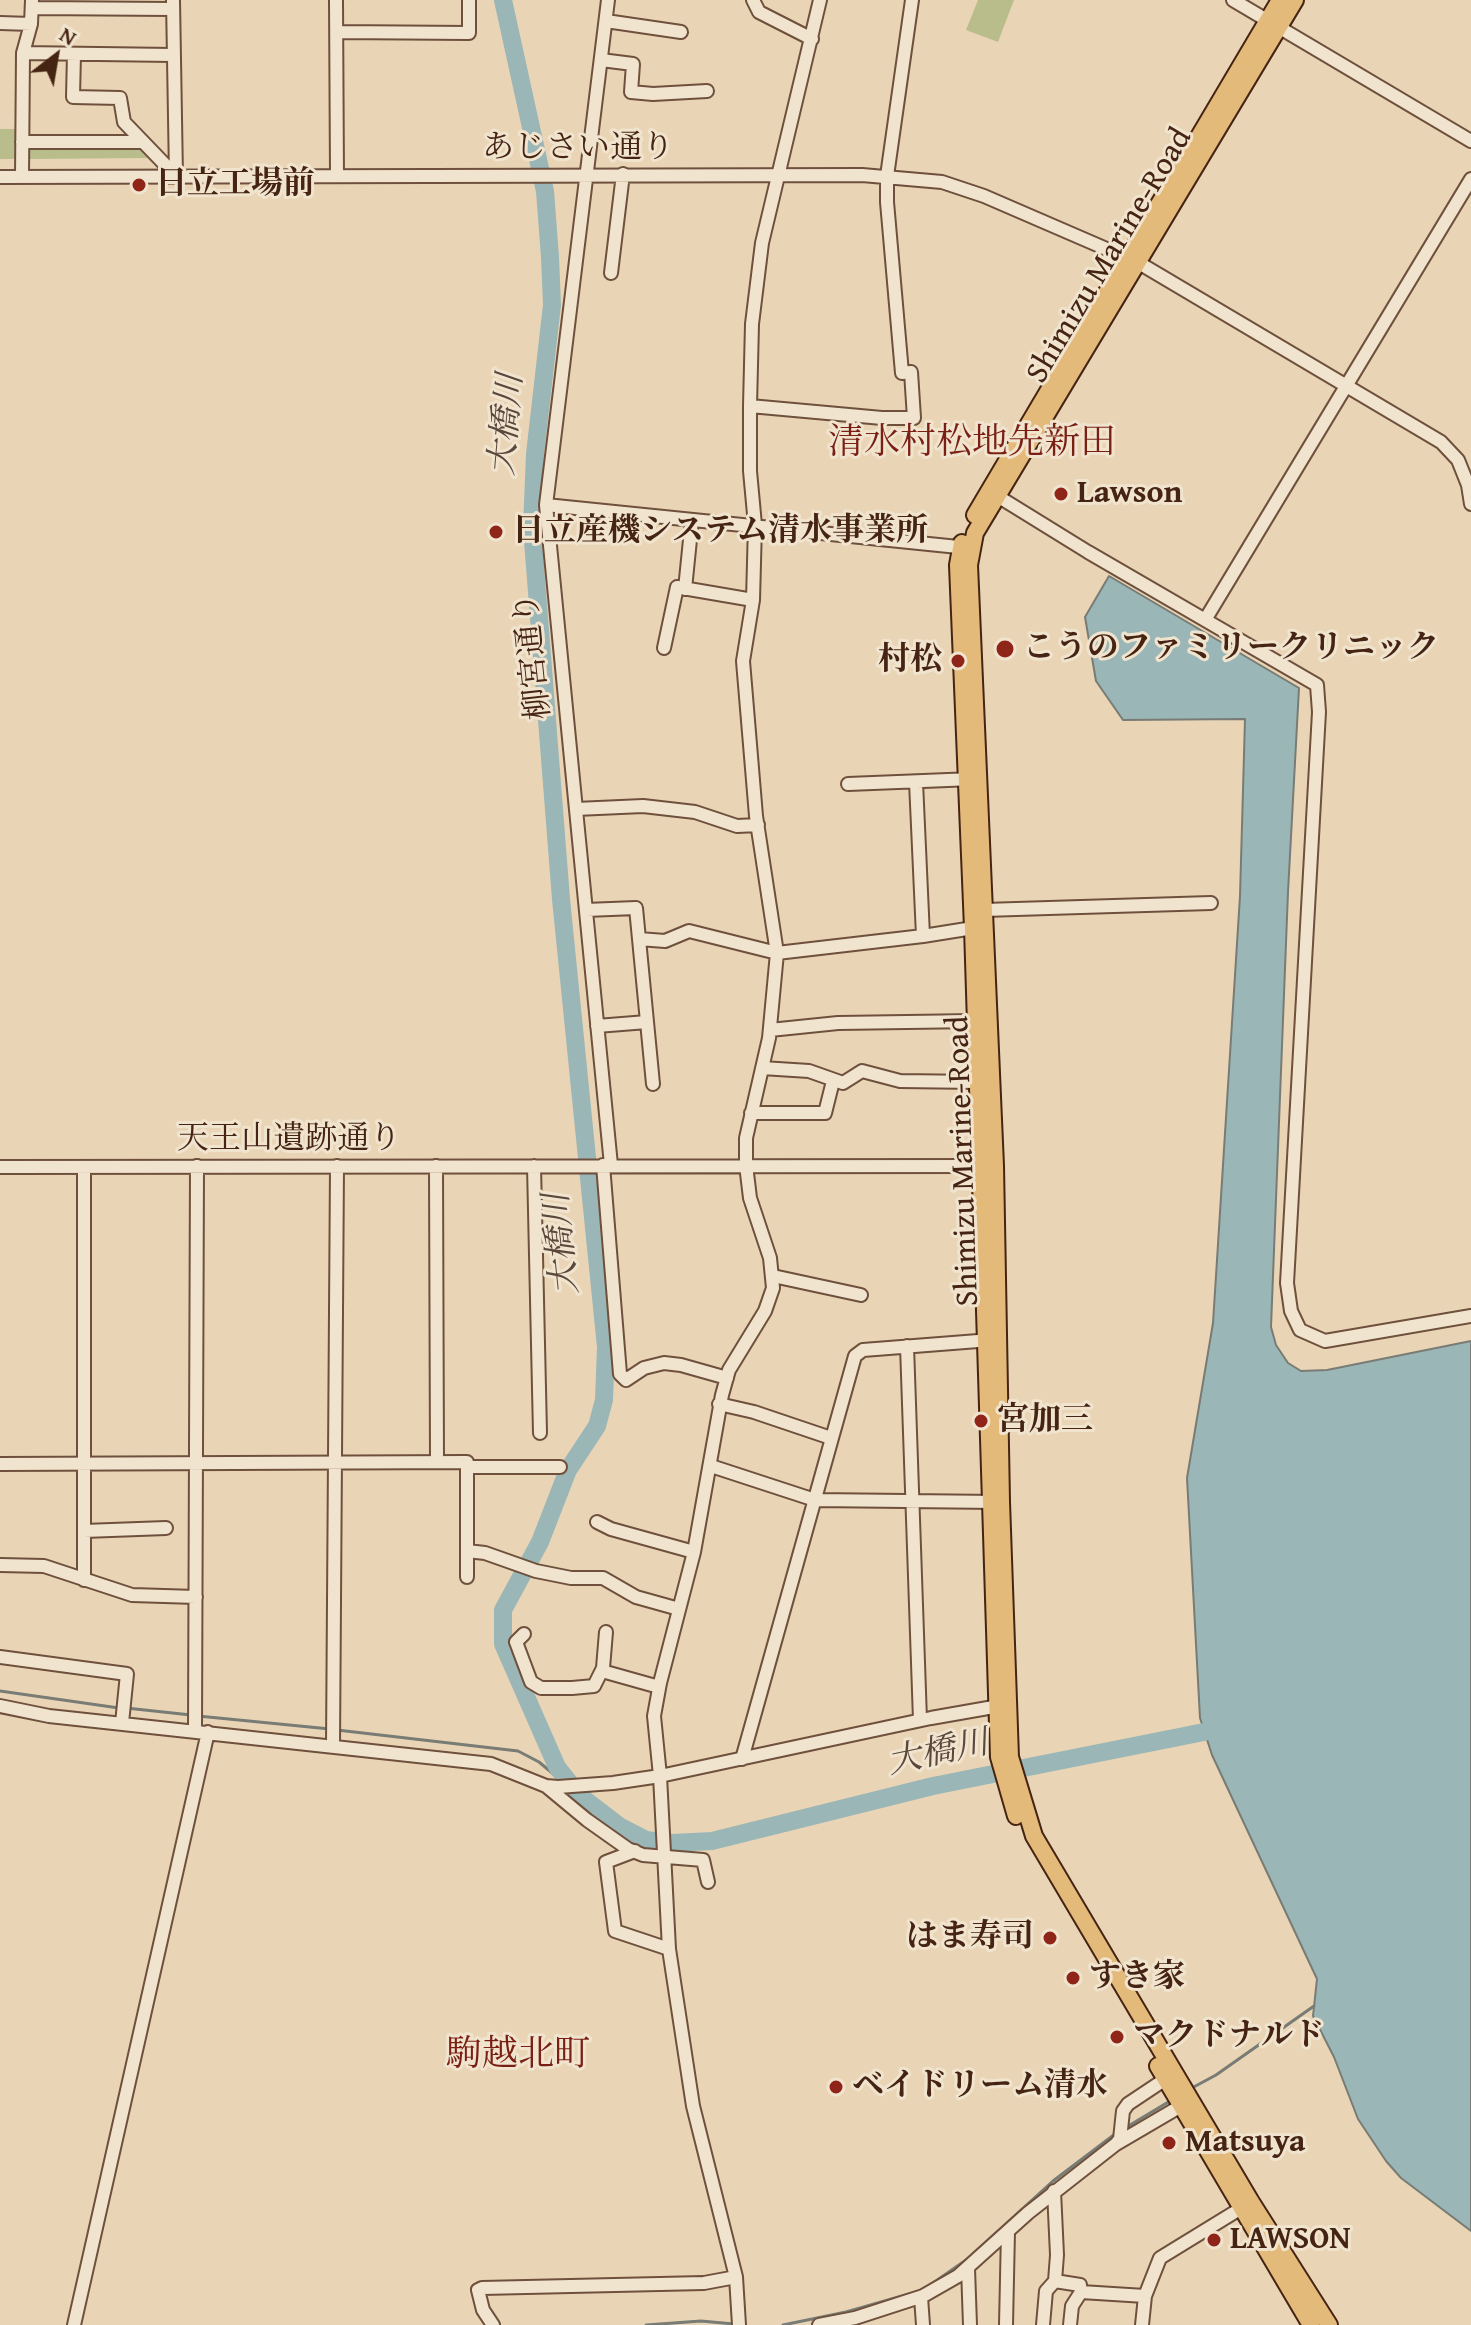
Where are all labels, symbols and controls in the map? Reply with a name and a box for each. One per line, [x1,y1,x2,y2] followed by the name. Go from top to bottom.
[16,16,96,96] north arrow
[54,18,83,53] text: N
[1019,122,1201,390] street label: Shimizu Marine-Road
[482,130,674,168] street label: あじさい通り
[155,166,315,204] place label: 日立工場前
[130,176,148,194] marker: 日立工場前
[483,372,533,478] water label: 大橋川
[828,422,1116,466] district label: 清水村松地先新田
[1077,475,1182,513] place label: Lawson
[1052,485,1070,503] marker: Lawson
[512,513,928,551] place label: 日立産機システム清水事業所
[487,523,505,541] marker: 日立産機システム清水事業所
[508,590,560,722] street label: 柳宮通り
[1023,630,1439,668] place label: こうのファミリークリニック
[994,638,1016,660] marker: こうのファミリークリニック
[878,642,942,680] place label: 村松
[949,652,967,670] marker: 村松
[940,1015,988,1307] street label: Shimizu Marine-Road
[177,1121,401,1159] street label: 天王山遺跡通り
[537,1191,589,1297] water label: 大橋川
[997,1402,1093,1440] place label: 宮加三
[972,1412,990,1430] marker: 宮加三
[884,1723,992,1785] water label: 大橋川
[906,1919,1034,1957] place label: はま寿司
[1041,1929,1059,1947] marker: はま寿司
[1089,1959,1185,1997] place label: すき家
[1064,1969,1082,1987] marker: すき家
[1133,2018,1325,2056] place label: マクドナルド
[1108,2028,1126,2046] marker: マクドナルド
[446,2034,590,2078] district label: 駒越北町
[852,2068,1108,2106] place label: ベイドリーム清水
[827,2078,845,2096] marker: ベイドリーム清水
[1185,2124,1305,2162] place label: Matsuya
[1160,2134,1178,2152] marker: Matsuya
[1230,2221,1351,2259] place label: LAWSON
[1205,2231,1223,2249] marker: LAWSON

